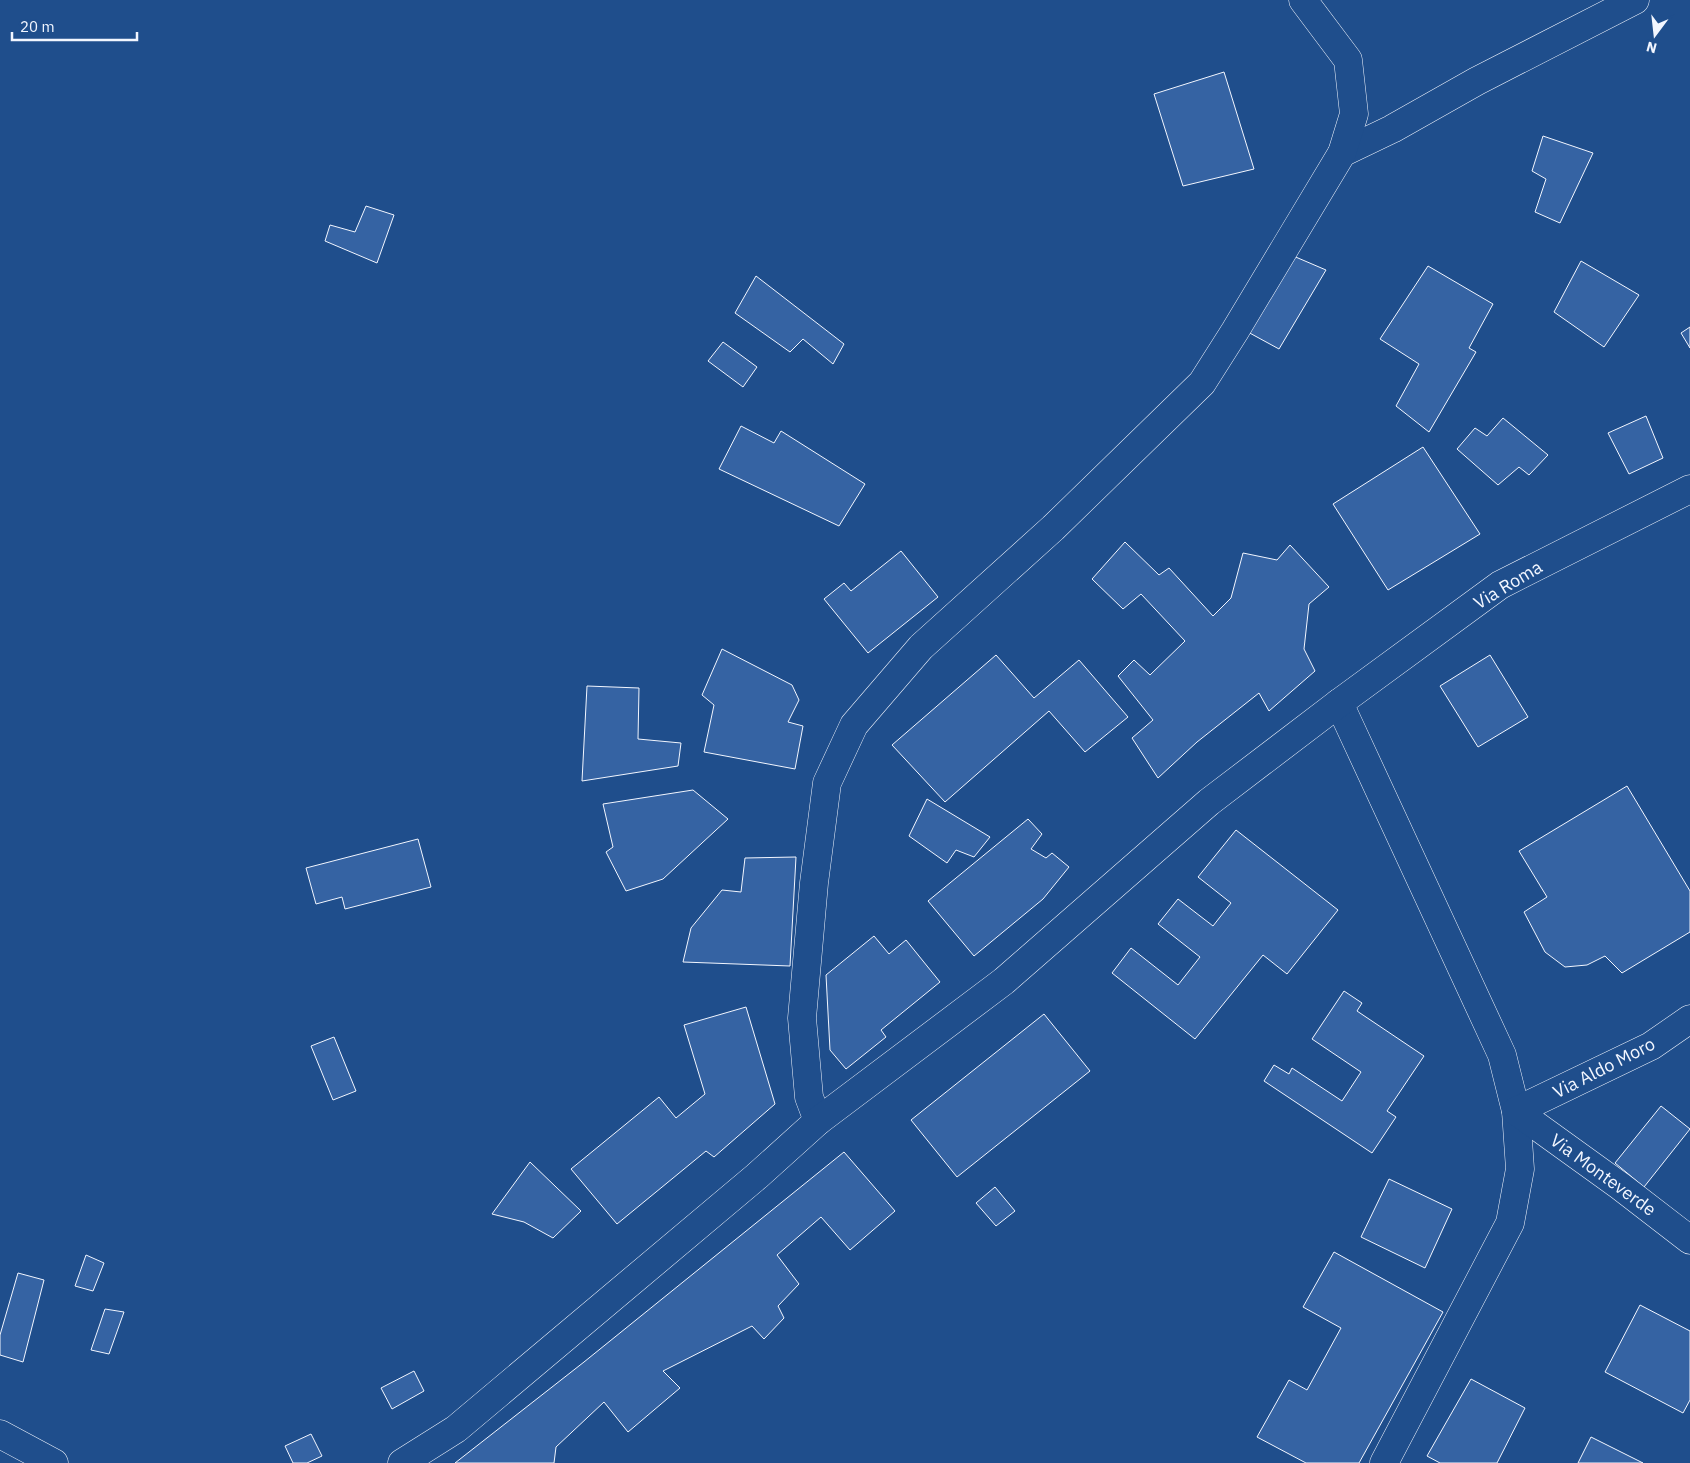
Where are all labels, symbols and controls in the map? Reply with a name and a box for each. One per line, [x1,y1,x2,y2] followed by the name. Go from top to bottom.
[12,10,138,42] scale bar
[1630,10,1680,60] north arrow
[20,17,55,36] text: 20 m
[1644,38,1659,58] text: N
[1469,555,1547,614] street label: Via Roma
[1549,1032,1659,1103] street label: Via Aldo Moro
[1546,1128,1661,1221] street label: Via Monteverde

